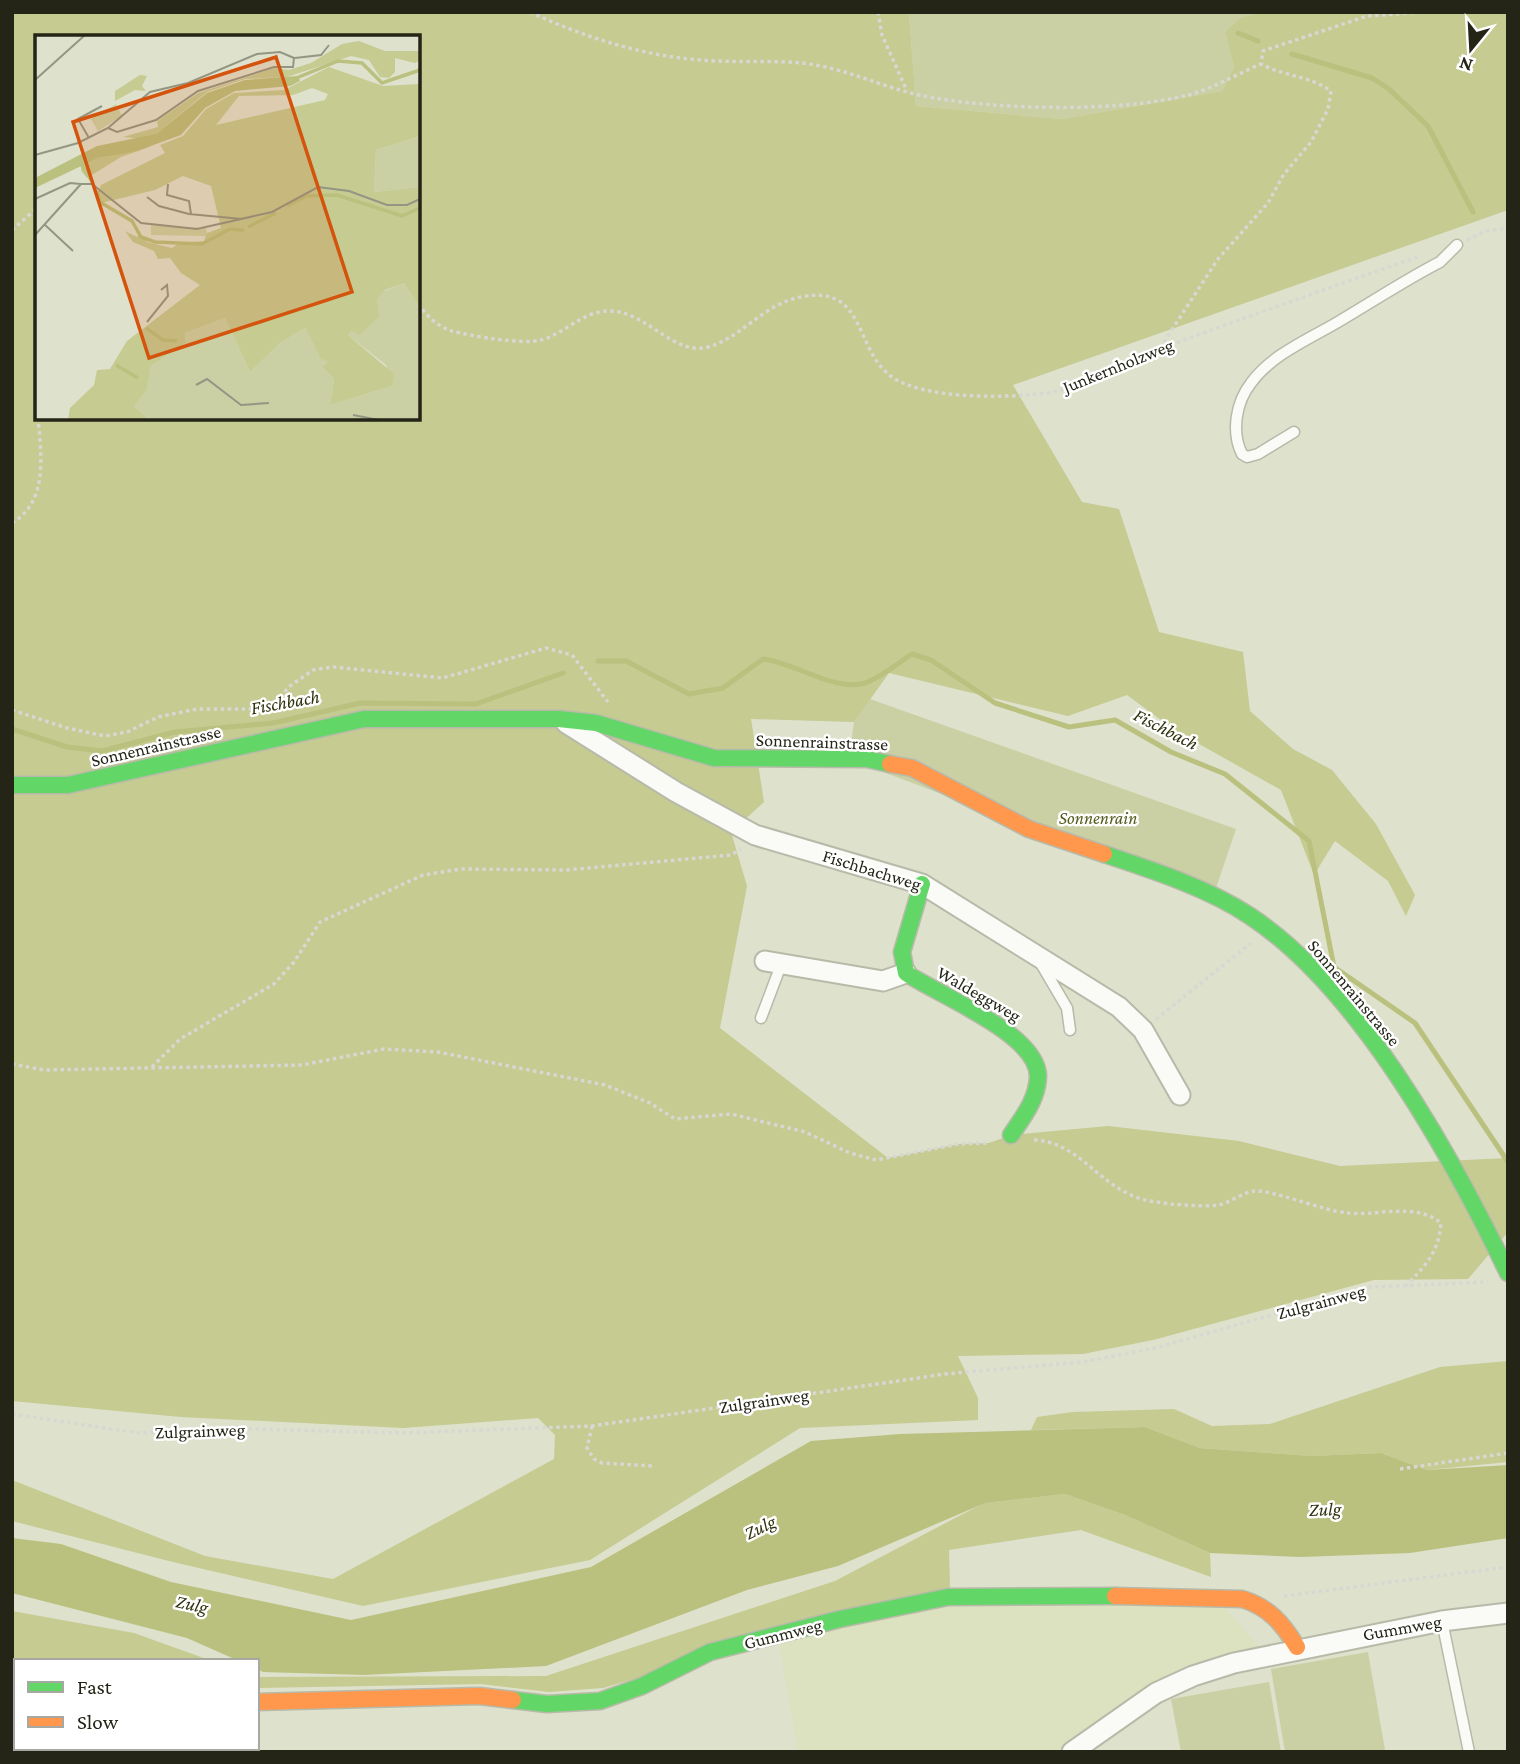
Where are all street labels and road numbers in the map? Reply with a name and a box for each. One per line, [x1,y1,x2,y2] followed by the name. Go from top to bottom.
[1058,335,1177,398] street label: Junkernholzweg
[89,721,223,771] street label: Sonnenrainstrasse
[755,730,889,754] street label: Sonnenrainstrasse
[820,846,924,895] street label: Fischbachweg
[1304,936,1404,1050] street label: Sonnenrainstrasse
[934,962,1025,1026] street label: Waldeggweg
[1275,1281,1368,1323] street label: Zulgrainweg
[718,1385,811,1417] street label: Zulgrainweg
[154,1419,246,1443] street label: Zulgrainweg
[1361,1611,1443,1645] street label: Gummweg
[742,1615,824,1653] street label: Gummweg

